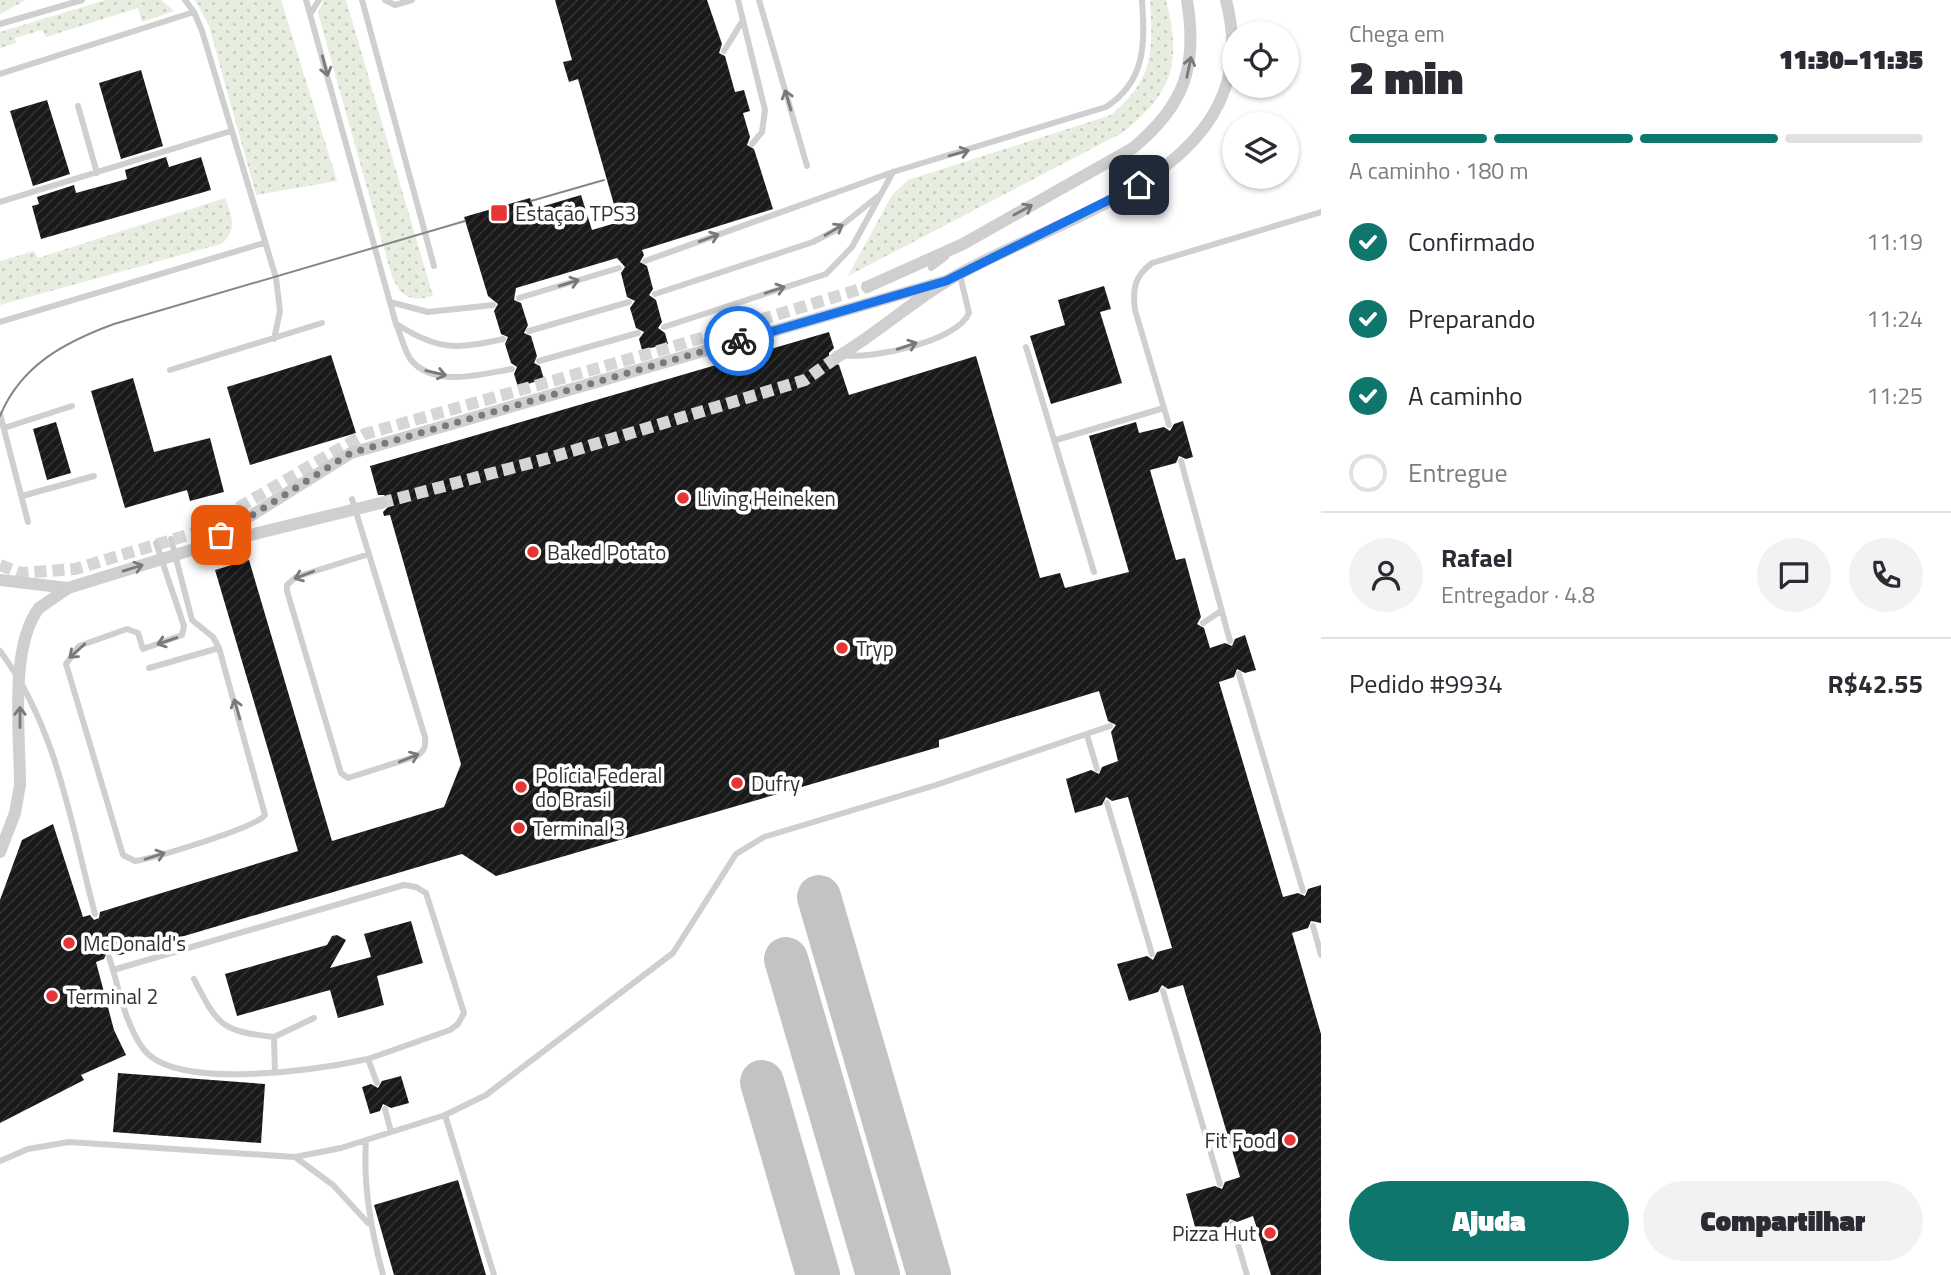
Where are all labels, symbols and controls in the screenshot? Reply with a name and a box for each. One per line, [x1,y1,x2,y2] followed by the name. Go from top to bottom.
[1349,16,1445,51] text: Chega em
[1222,21,1299,189] map controls
[1222,21,1299,98] button: locate
[1779,40,1923,79] text: 11:30–11:35
[1349,42,1463,112] text: 2 min
[319,54,332,76] one-way arrow
[1183,56,1196,79] one-way arrow
[781,89,794,111] one-way arrow
[1222,112,1299,189] button: layers
[948,145,970,158] one-way arrow
[1349,153,1528,188] text: A caminho · 180 m
[1109,155,1169,215] pin
[1120,166,1158,204] icon: home
[515,197,636,229] place label: Estação TPS3
[489,203,509,223] marker: Estação TPS3
[1012,203,1032,217] one-way arrow
[1408,222,1535,261] text: Confirmado
[823,223,843,237] one-way arrow
[1349,223,1387,261] icon: check
[1866,224,1923,259] text: 11:19
[698,231,720,243] one-way arrow
[558,275,580,288] one-way arrow
[764,283,786,296] one-way arrow
[1408,299,1535,338] text: Preparando
[1349,300,1387,338] icon: check
[1866,301,1923,336] text: 11:24
[704,306,774,376] courier
[720,322,758,360] icon: bike
[896,339,918,351] one-way arrow
[425,367,447,380] one-way arrow
[1408,376,1523,415] text: A caminho
[1349,377,1387,415] icon: check
[1866,378,1923,413] text: 11:25
[1408,453,1508,492] text: Entregue
[697,482,836,514] place label: Living Heineken
[675,490,691,506] marker: Living Heineken
[191,505,251,565] pin
[202,516,240,554] icon: bag
[547,536,666,568] place label: Baked Potato
[1349,538,1423,612] button: person
[1441,538,1513,577] text: Rafael
[1757,538,1831,612] button: chat
[1849,538,1923,612] button: phone
[525,544,541,560] marker: Baked Potato
[122,561,144,574] one-way arrow
[294,570,316,582] one-way arrow
[1441,577,1595,612] text: Entregador · 4.8
[856,632,894,664] place label: Tryp
[157,636,179,648] one-way arrow
[834,640,850,656] marker: Tryp
[68,642,86,659] one-way arrow
[1349,664,1503,703] text: Pedido #9934
[1827,664,1923,703] text: R$42.55
[229,699,242,721] one-way arrow
[13,705,27,728] one-way arrow
[398,751,420,764] one-way arrow
[535,759,662,815] place label: Polícia Federal do Brasil
[751,767,800,799] place label: Dufry
[729,775,745,791] marker: Dufry
[513,779,529,795] marker: Polícia Federal do Brasil
[533,812,625,844] place label: Terminal 3
[511,820,527,836] marker: Terminal 3
[144,848,166,861] one-way arrow
[83,927,186,959] place label: McDonald's
[61,935,77,951] marker: McDonald's
[66,980,158,1012] place label: Terminal 2
[44,988,60,1004] marker: Terminal 2
[1204,1124,1276,1156] place label: Fit Food
[1282,1132,1298,1148] marker: Fit Food
[1349,1181,1629,1261] button: Ajuda
[1643,1181,1923,1261] button: Compartilhar
[1172,1217,1257,1249] place label: Pizza Hut
[1262,1225,1278,1241] marker: Pizza Hut

